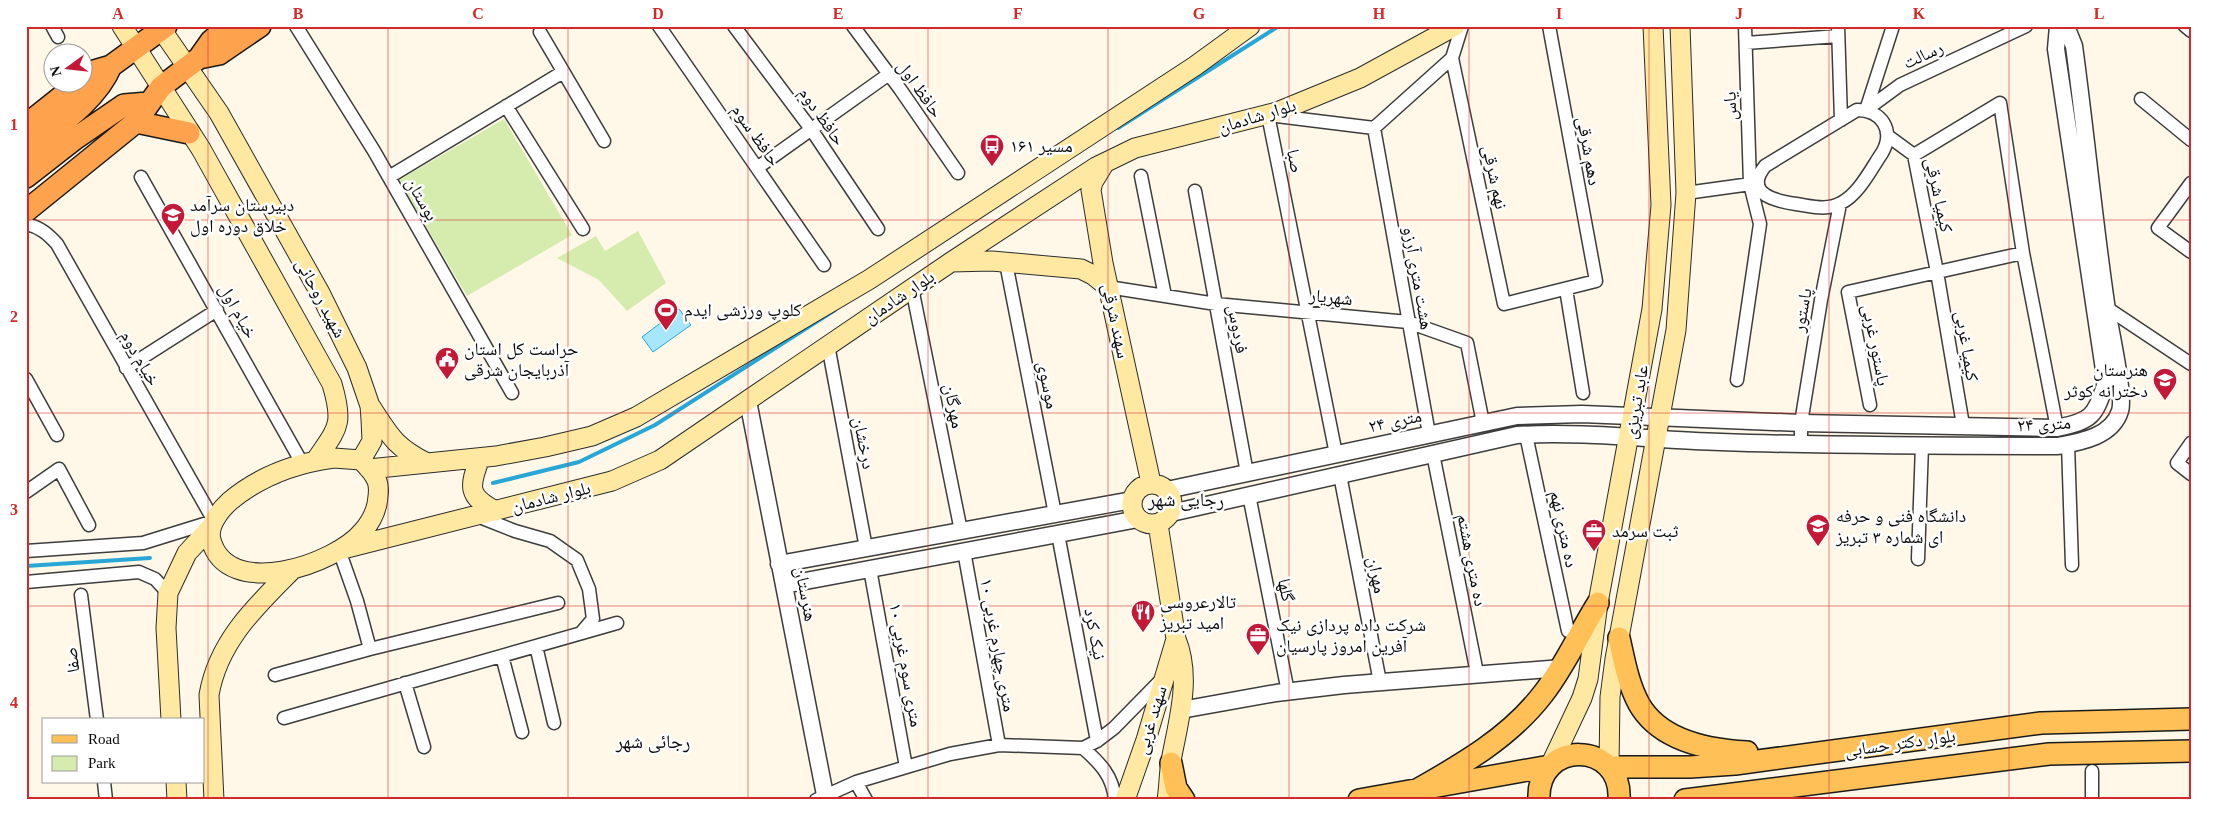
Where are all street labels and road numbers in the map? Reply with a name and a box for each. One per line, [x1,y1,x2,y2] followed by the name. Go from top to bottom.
[1900,37,1946,73] street label: رسالت
[892,56,947,122] street label: حافظ اول
[793,83,849,150] street label: حافظ دوم
[1720,91,1741,121] street label: یاس
[1215,95,1299,138] street label: بلوار شادمان
[726,100,785,171] street label: حافظ سوم
[1571,115,1605,187] street label: دهم شرقی
[1477,143,1512,211] street label: نهم شرقی
[1282,147,1307,175] street label: صبا
[1920,156,1957,235] street label: کیمیا شرقی
[401,174,442,225] street label: بوستان
[1398,225,1437,331] street label: هشت متری آرزو
[291,255,350,342] street label: شهید روحانی
[860,266,939,329] street label: بلوار شادمان
[213,280,261,343] street label: خیام اول
[1097,282,1134,360] street label: سهند شرقی
[1307,285,1354,310] street label: شهریار
[1788,286,1817,335] street label: پاستور
[1223,303,1252,355] street label: فردوس
[1857,303,1894,388] street label: پاستور غربی
[1951,310,1982,383] street label: کیمیا غربی
[114,327,164,390] street label: خیام دوم
[1033,360,1062,411] street label: موسوی
[1620,363,1653,441] street label: عابد تبریزی
[939,382,968,430] street label: مهرگان
[1367,406,1424,437] street label: ۲۴ متری
[2017,413,2071,436] street label: ۲۴ متری
[848,415,879,471] street label: درخشان
[509,478,593,517] street label: بلوار شادمان
[1544,489,1582,570] street label: ده متری نهم
[1451,512,1491,608] street label: ده متری هشتم
[1363,555,1390,595] street label: مهران
[790,565,821,623] street label: هنرستان
[974,577,1020,714] street label: ۱۰ متری چهارم غربی
[1274,577,1298,604] street label: گلها
[883,601,927,729] street label: ۱۰ متری سوم غربی
[1080,607,1110,662] street label: نیک کرد
[61,646,83,674] street label: صفا
[1131,683,1172,757] street label: سهند غربی
[1843,725,1957,762] street label: بلوار دکتر حسابی

